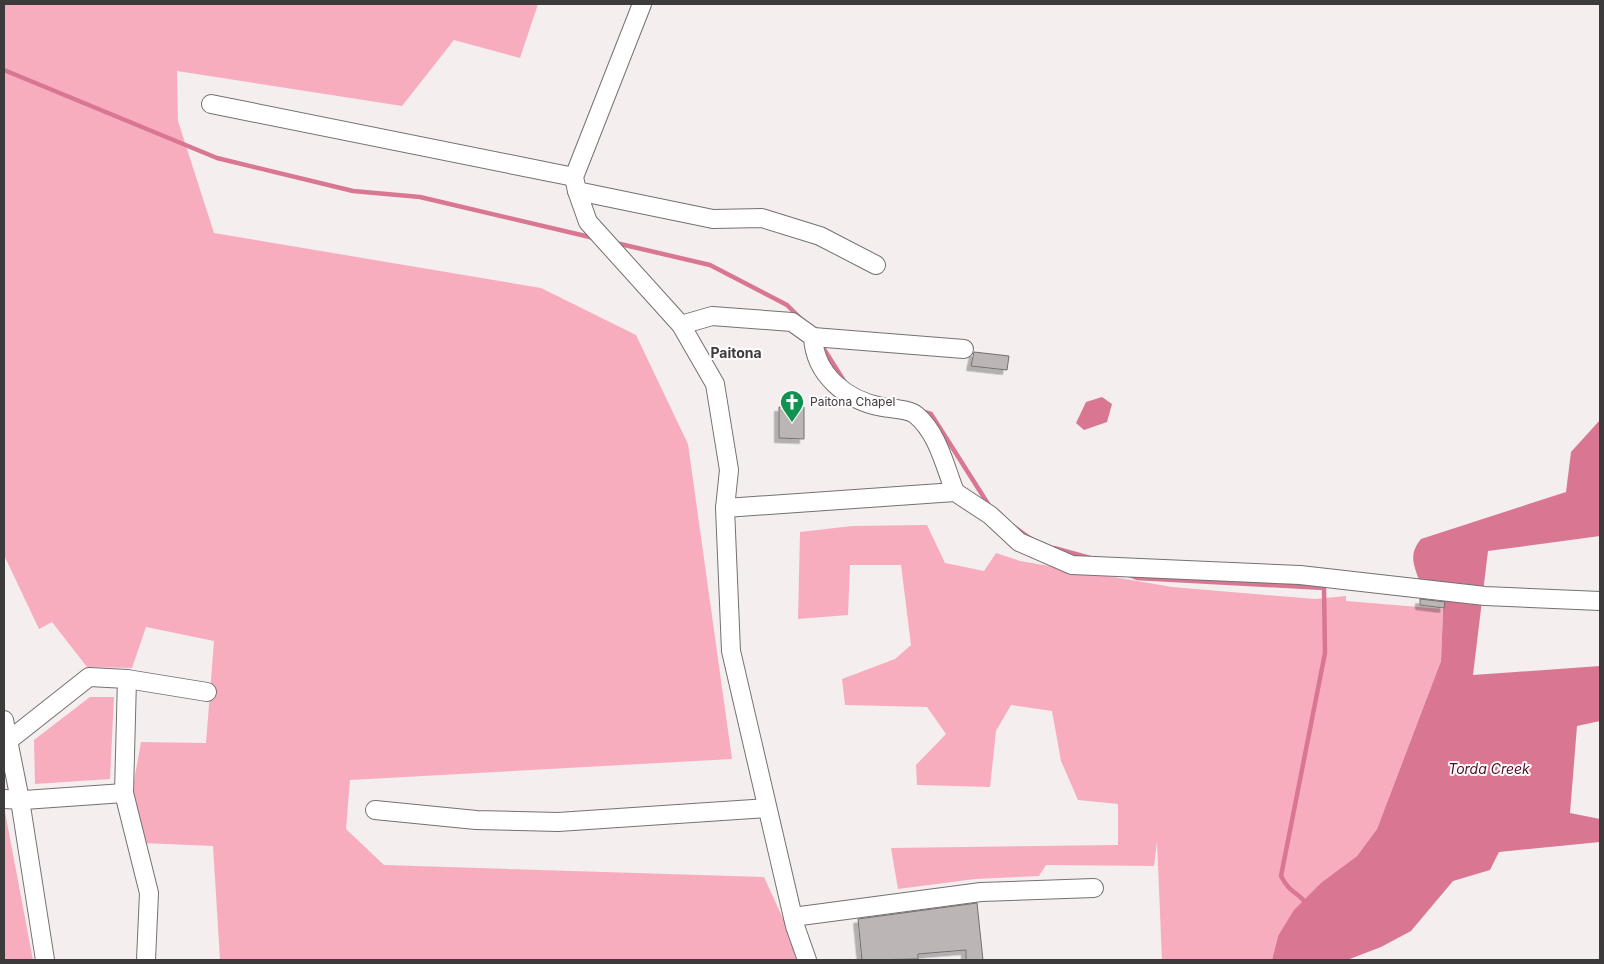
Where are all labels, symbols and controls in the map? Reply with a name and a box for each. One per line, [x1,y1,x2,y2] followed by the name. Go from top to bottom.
[710,344,762,361] district label: Paitona
[779,389,805,423] church icon: Paitona Chapel
[810,394,895,409] place label: Paitona Chapel
[1448,760,1530,777] water label: Torda Creek

